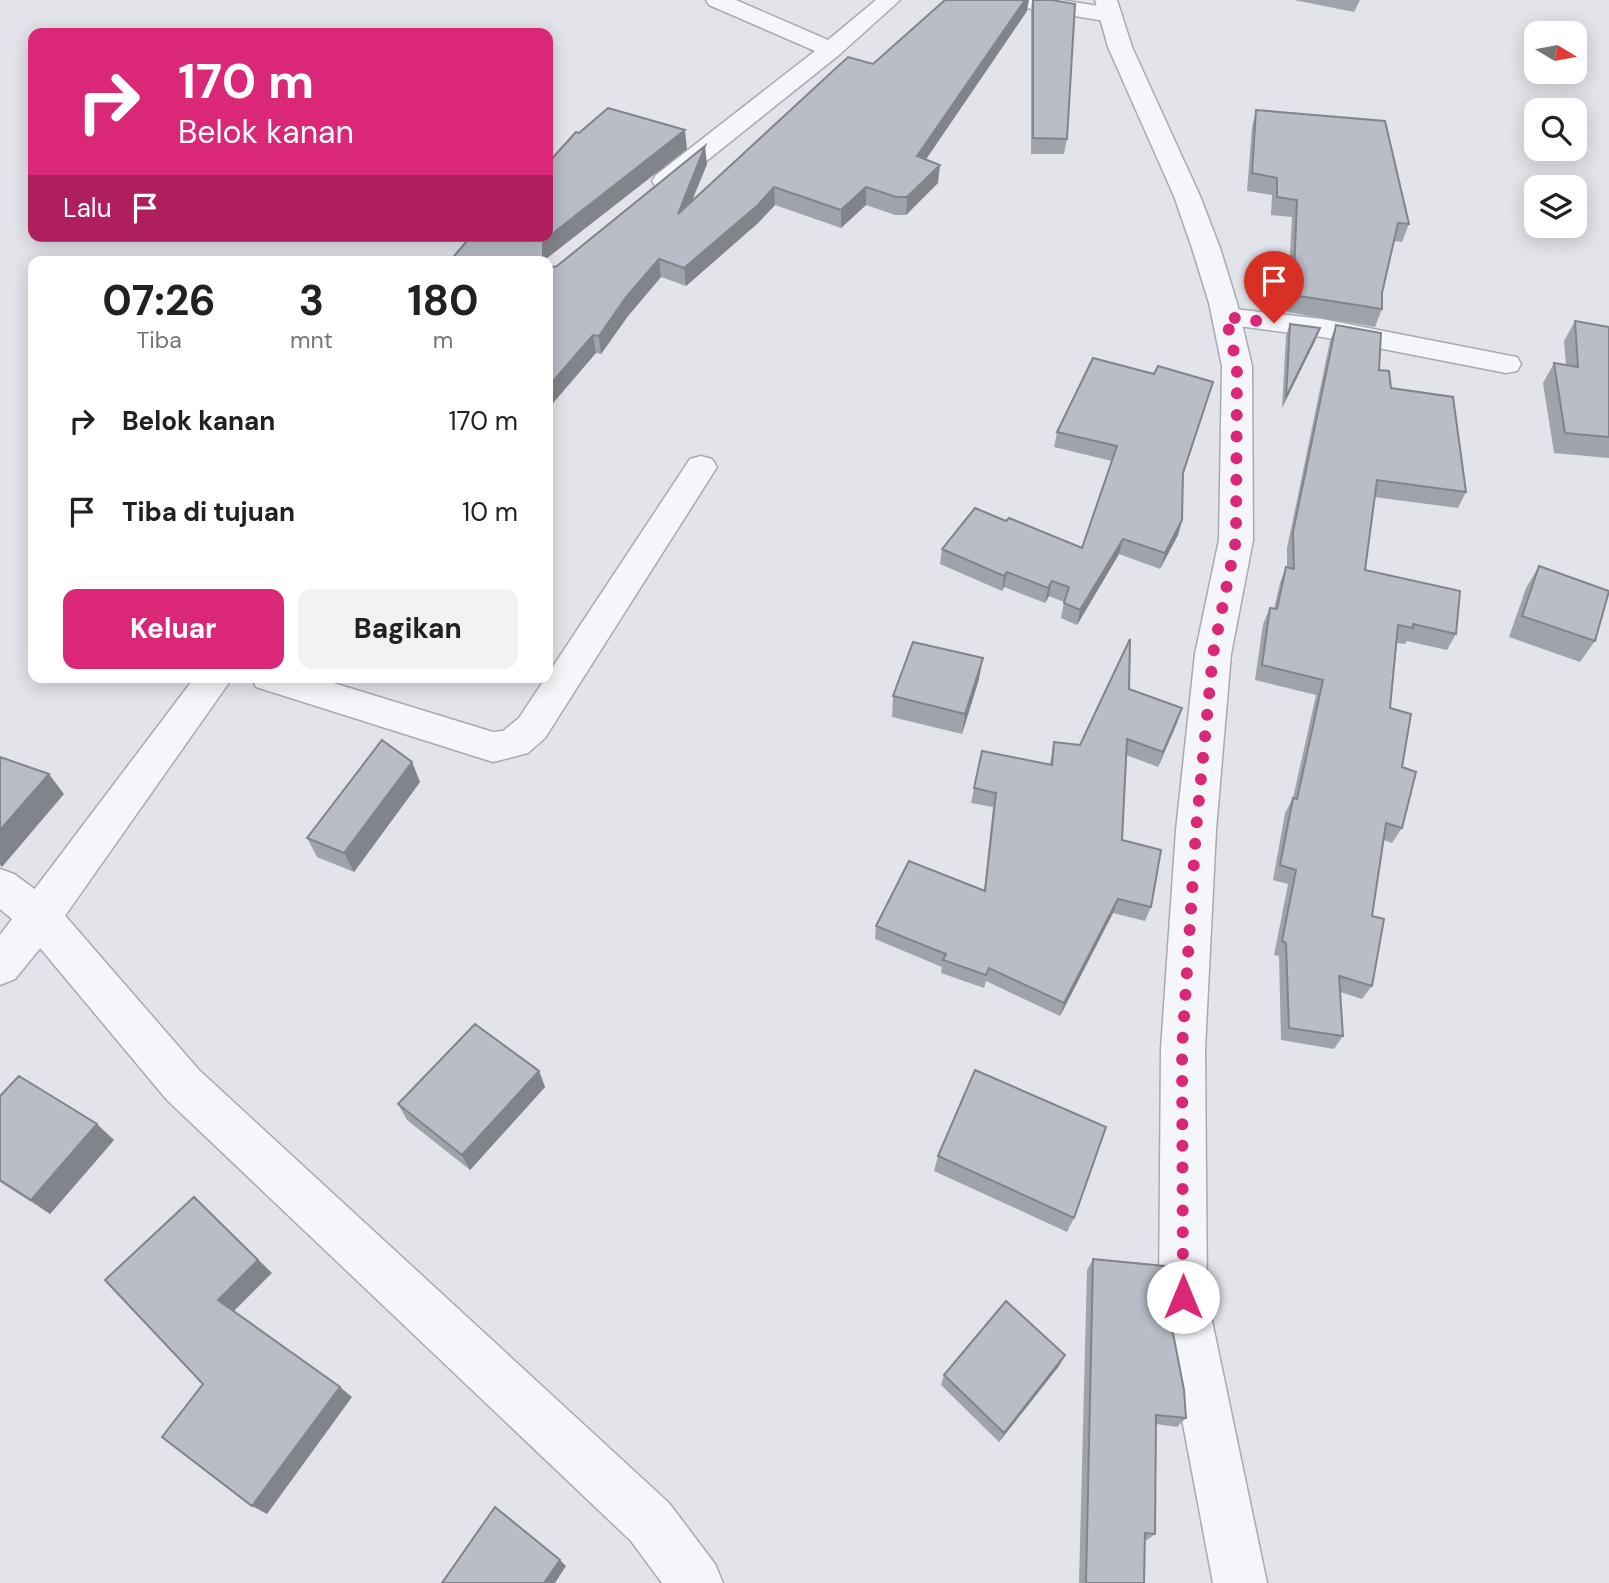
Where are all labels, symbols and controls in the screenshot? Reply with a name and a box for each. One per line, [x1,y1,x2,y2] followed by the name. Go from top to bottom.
[1524,21,1587,84] north arrow
[1524,21,1587,238] map controls
[178,49,314,113] text: 170 m
[63,56,154,147] icon: right
[1524,98,1587,161] button: search
[178,111,354,153] text: Belok kanan
[1524,175,1587,238] button: layers
[126,189,164,227] icon: arrive
[63,191,112,225] text: Lalu
[1244,251,1304,323] pin
[1255,262,1293,300] icon: arrive
[102,273,216,328] text: 07:26
[299,273,324,328] text: 3
[407,273,479,328] text: 180
[136,325,182,355] text: Tiba
[290,325,333,355] text: mnt
[433,325,453,355] text: m
[63,402,101,440] icon: right
[122,404,275,438] text: Belok kanan
[449,404,518,438] text: 170 m
[63,493,101,531] icon: arrive
[122,495,295,529] text: Tiba di tujuan
[462,495,518,529] text: 10 m
[63,589,284,669] button: Keluar
[298,589,518,669] button: Bagikan
[1146,1260,1220,1334] position arrow

